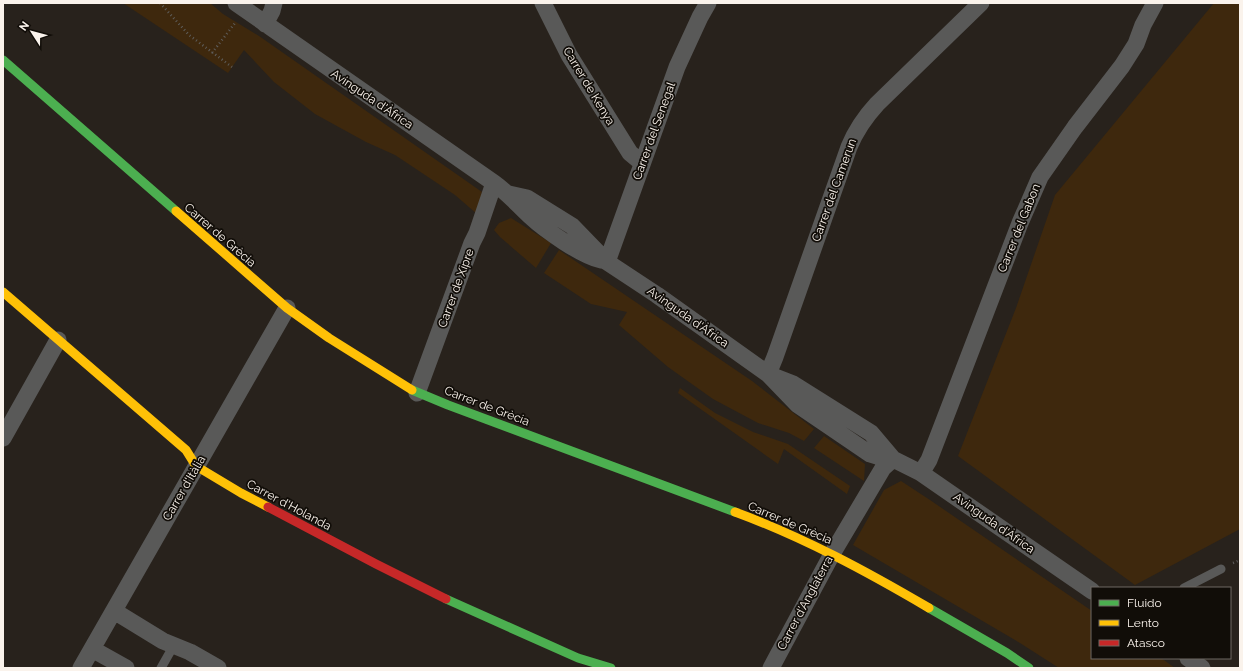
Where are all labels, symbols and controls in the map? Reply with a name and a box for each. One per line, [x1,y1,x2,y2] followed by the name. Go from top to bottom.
[12,12,52,52] north arrow
[17,19,32,34] text: N
[560,44,618,128] street label: Carrer de Kenya
[328,66,416,132] street label: Avinguda d'Àfrica
[630,79,678,182] street label: Carrer del Senegal
[809,137,859,243] street label: Carrer del Camerun
[995,182,1043,274] street label: Carrer del Gabon
[181,200,259,270] street label: Carrer de Grècia
[435,247,477,329] street label: Carrer de Xipre
[645,284,731,350] street label: Avinguda d'Àfrica
[442,383,532,429] street label: Carrer de Grècia
[160,453,208,523] street label: Carrer d'Itàlia
[244,477,334,533] street label: Carrer d'Holanda
[951,490,1037,556] street label: Avinguda d'Àfrica
[746,499,834,547] street label: Carrer de Grècia
[774,554,836,652] street label: Carrer d'Anglaterra
[1091,587,1231,659] legend
[1127,596,1162,610] text: Fluido
[1127,616,1159,630] text: Lento
[1127,636,1165,650] text: Atasco

